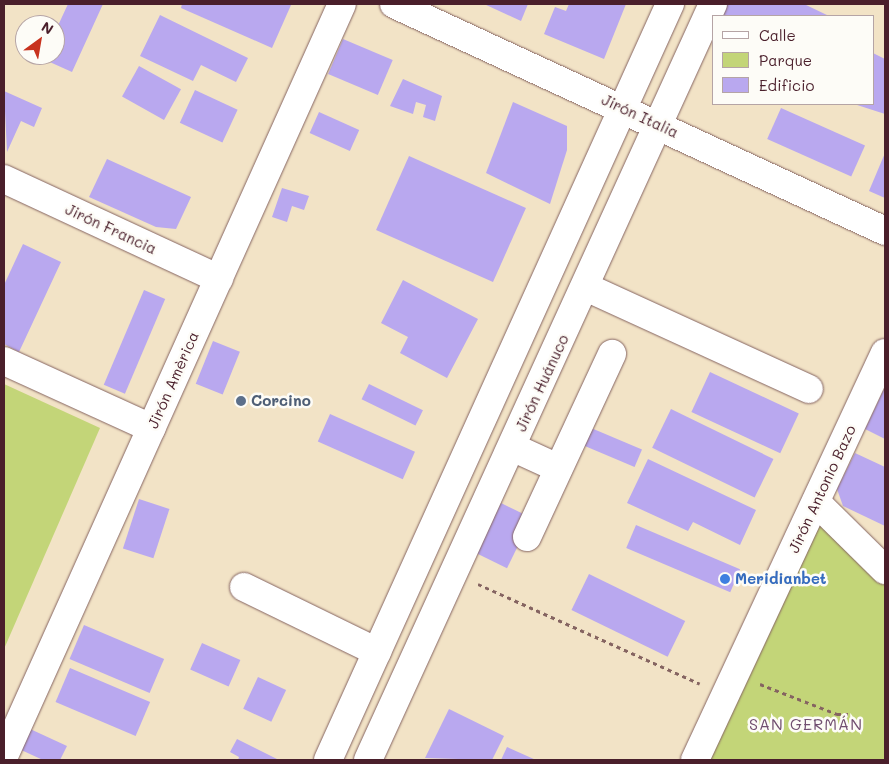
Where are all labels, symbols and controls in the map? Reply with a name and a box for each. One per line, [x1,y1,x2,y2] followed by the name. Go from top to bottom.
[15,15,65,65] north arrow
[712,15,874,105] legend
[38,17,57,39] text: N
[759,25,796,45] text: Calle
[759,50,812,70] text: Parque
[759,75,814,95] text: Edificio
[599,90,681,142] street label: Jirón Italia
[62,200,160,258] street label: Jirón Francia
[144,329,202,431] street label: Jirón Amèrica
[512,332,572,434] street label: Jirón Huánuco
[251,392,311,410] place label: Corcino
[235,395,247,407] marker: Corcino
[784,422,860,556] street label: Jirón Antonio Bazo
[735,570,826,588] place label: Meridianbet
[719,573,731,585] marker: Meridianbet
[748,714,864,734] district label: SAN GERMÁN

